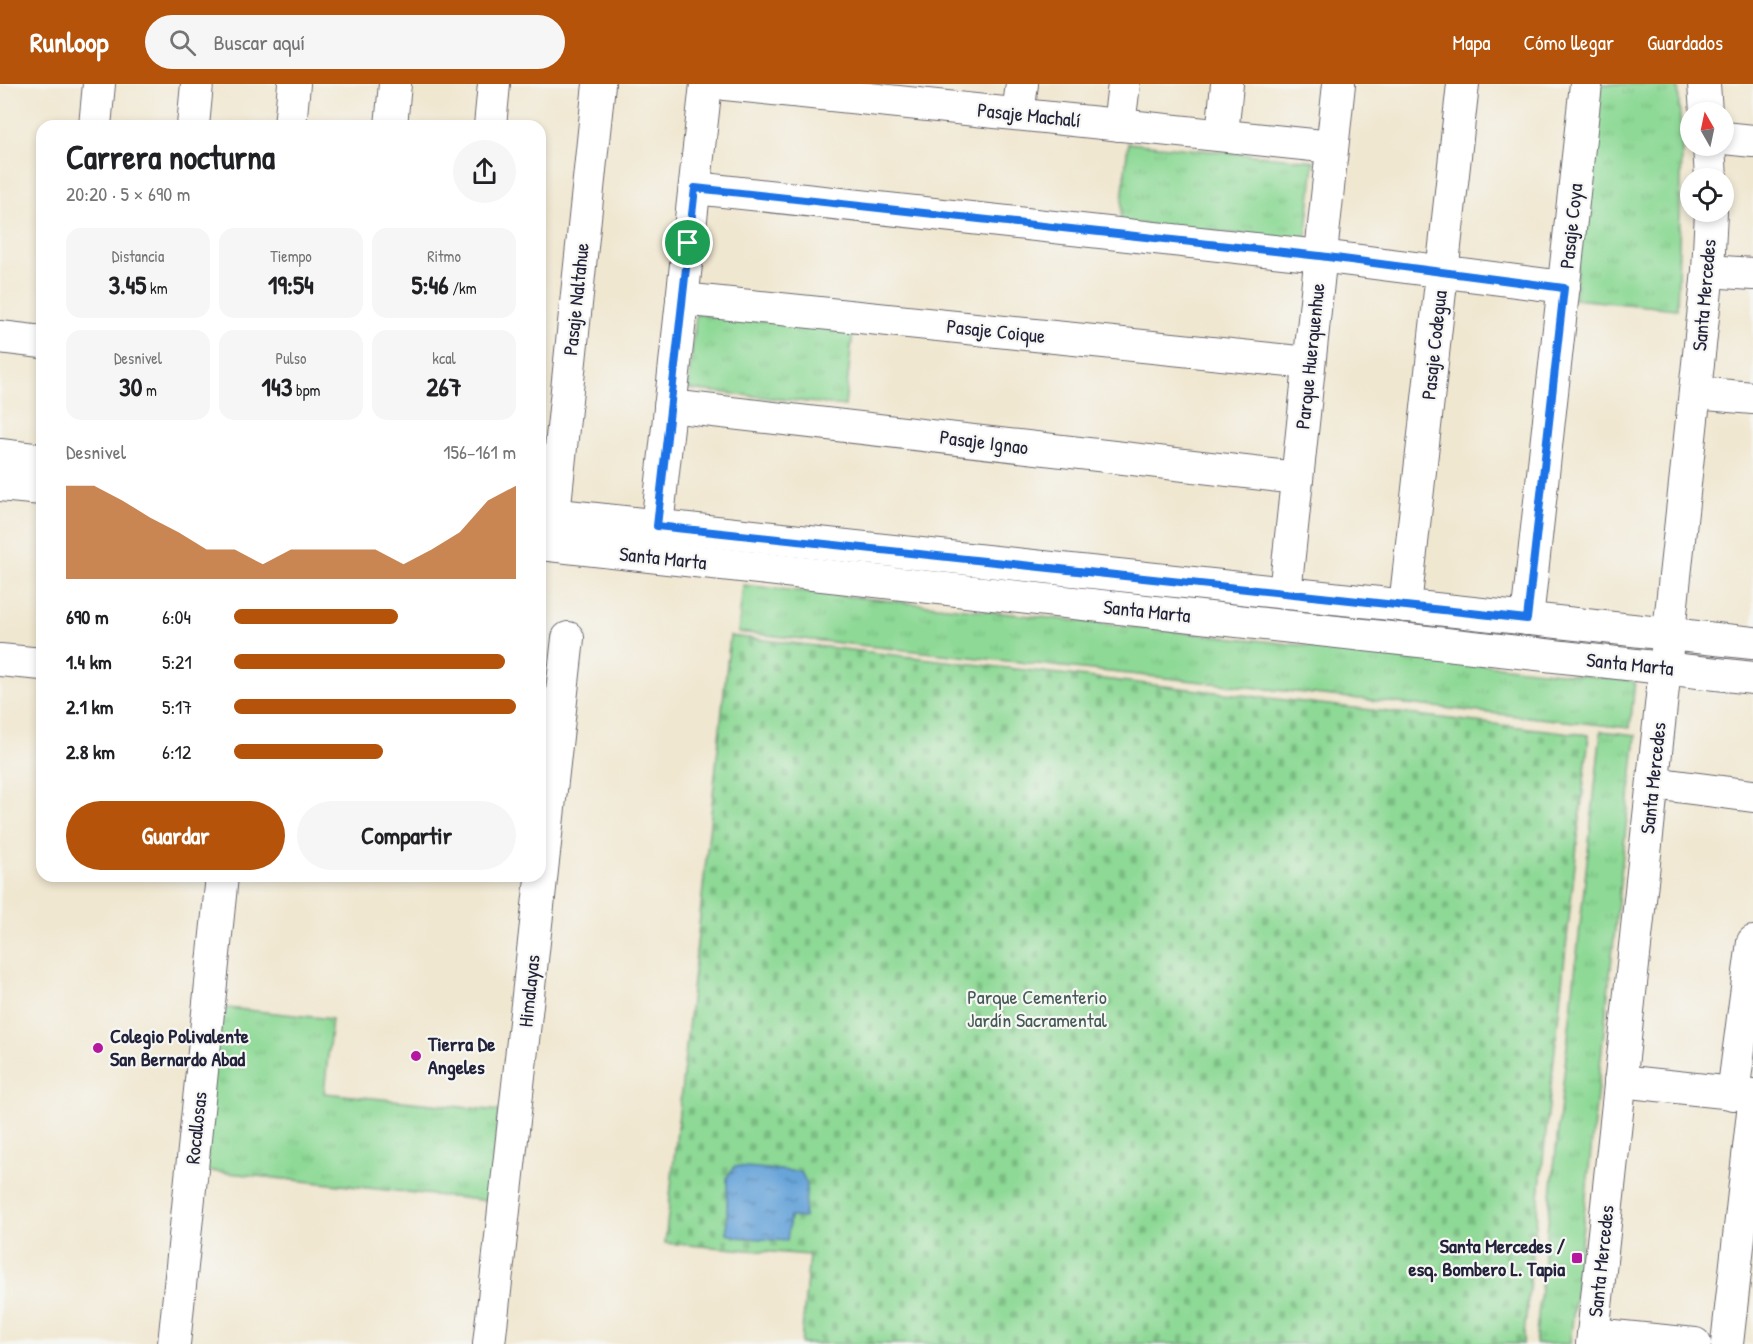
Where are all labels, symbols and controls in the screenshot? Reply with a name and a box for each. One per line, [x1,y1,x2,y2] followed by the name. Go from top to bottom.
[145,15,565,69] search box
[30,23,109,61] text: Runloop
[166,26,199,59] icon: search
[214,27,305,57] text: Buscar aquí
[1452,28,1490,57] text: Mapa
[1523,28,1614,57] text: Cómo llegar
[1647,28,1723,57] text: Guardados
[976,96,1082,133] street label: Pasaje Machalí
[1680,102,1734,156] north arrow
[1680,102,1734,222] map controls
[66,135,275,179] text: Carrera nocturna
[453,140,516,203] button: share
[1680,168,1734,222] button: locate
[66,180,190,207] text: 20:20 · 5 × 690 m
[1553,182,1588,270] street label: Pasaje Coya
[662,217,713,268] pin
[671,226,704,259] icon: arrive
[1685,238,1722,352] street label: Santa Mercedes
[556,241,595,357] street label: Pasaje Naltahue
[112,245,164,267] text: Distancia
[270,245,312,267] text: Tiempo
[427,245,461,267] text: Ritmo
[108,267,146,302] text: 3.45
[268,267,314,302] text: 19:54
[411,267,449,302] text: 5:46
[146,277,168,299] text: km
[449,277,477,299] text: /km
[1288,282,1331,430] street label: Parque Huerquenhue
[1414,289,1453,401] street label: Pasaje Codegua
[945,312,1047,349] street label: Pasaje Coique
[114,347,162,369] text: Desnivel
[276,347,306,369] text: Pulso
[432,347,456,369] text: kcal
[119,369,142,404] text: 30
[262,369,292,404] text: 143
[426,369,462,404] text: 267
[142,379,157,401] text: m
[292,379,320,401] text: bpm
[938,423,1030,460] street label: Pasaje Ignao
[66,438,126,465] text: Desnivel
[443,438,516,465] text: 156–161 m
[618,540,708,576] street label: Santa Marta
[1102,593,1192,629] street label: Santa Marta
[66,603,108,630] text: 690 m
[162,603,191,630] text: 6:04
[1585,646,1675,682] street label: Santa Marta
[66,648,112,675] text: 1.4 km
[162,648,192,675] text: 5:21
[66,693,113,720] text: 2.1 km
[162,693,192,720] text: 5:17
[1633,720,1672,835] street label: Santa Mercedes
[66,738,115,765] text: 2.8 km
[162,738,191,765] text: 6:12
[66,801,285,870] button: Guardar
[297,801,516,870] button: Compartir
[511,953,546,1028] street label: Himalayas
[967,983,1108,1033] park label: Parque Cementerio Jardín Sacramental
[110,1022,249,1072] place label: Colegio Polivalente San Bernardo Abad
[427,1030,495,1081] place label: Tierra De Angeles
[91,1041,105,1055] marker: Colegio Polivalente San Bernardo Abad
[409,1049,423,1063] marker: Tierra De Angeles
[178,1090,213,1165] street label: Rocallosas
[1581,1203,1620,1318] street label: Santa Mercedes
[1408,1232,1566,1283] place label: Santa Mercedes / esq. Bombero L. Tapia
[1570,1251,1584,1265] marker: Santa Mercedes / esq. Bombero L. Tapia

